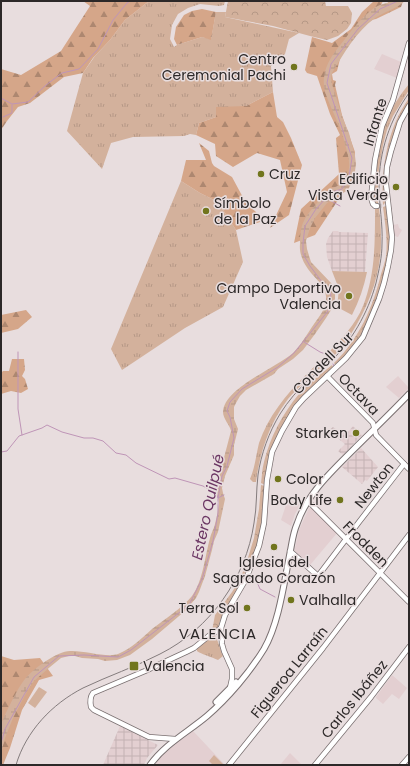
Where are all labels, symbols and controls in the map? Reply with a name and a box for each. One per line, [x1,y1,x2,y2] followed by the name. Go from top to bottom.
[162,49,286,85] place label: Centro Ceremonial Pachi
[289,62,299,72] marker: Centro Ceremonial Pachi
[358,95,392,148] street label: Infante
[269,164,300,184] place label: Cruz
[256,169,266,179] marker: Cruz
[308,169,388,205] place label: Edificio Vista Verde
[391,182,401,192] marker: Edificio Vista Verde
[214,193,276,229] place label: Símbolo de la Paz
[201,206,211,216] marker: Símbolo de la Paz
[217,278,341,314] place label: Campo Deportivo Valencia
[344,291,354,301] marker: Campo Deportivo Valencia
[288,327,358,399] street label: Condell Sur
[334,369,384,419] street label: Octava
[295,423,348,443] place label: Starken
[351,428,361,438] marker: Starken
[186,452,229,562] water label: Estero Quilpué
[350,458,398,512] street label: Newton
[286,469,323,489] place label: Color
[273,474,283,484] marker: Color
[271,490,332,510] place label: Body Life
[335,495,345,505] marker: Body Life
[338,516,394,572] street label: Frodden
[269,542,279,552] marker: Iglesia del Sagrado Corazón
[213,552,335,588] place label: Iglesia del Sagrado Corazón
[299,590,356,610] place label: Valhalla
[286,595,296,605] marker: Valhalla
[178,598,239,618] place label: Terra Sol
[242,603,252,613] marker: Terra Sol
[246,622,332,722] street label: Figueroa Larraín
[179,623,257,644] district label: VALENCIA
[143,656,204,676] place label: Valencia
[316,656,392,742] street label: Carlos Ibáñez
[128,660,140,672] marker: Valencia

